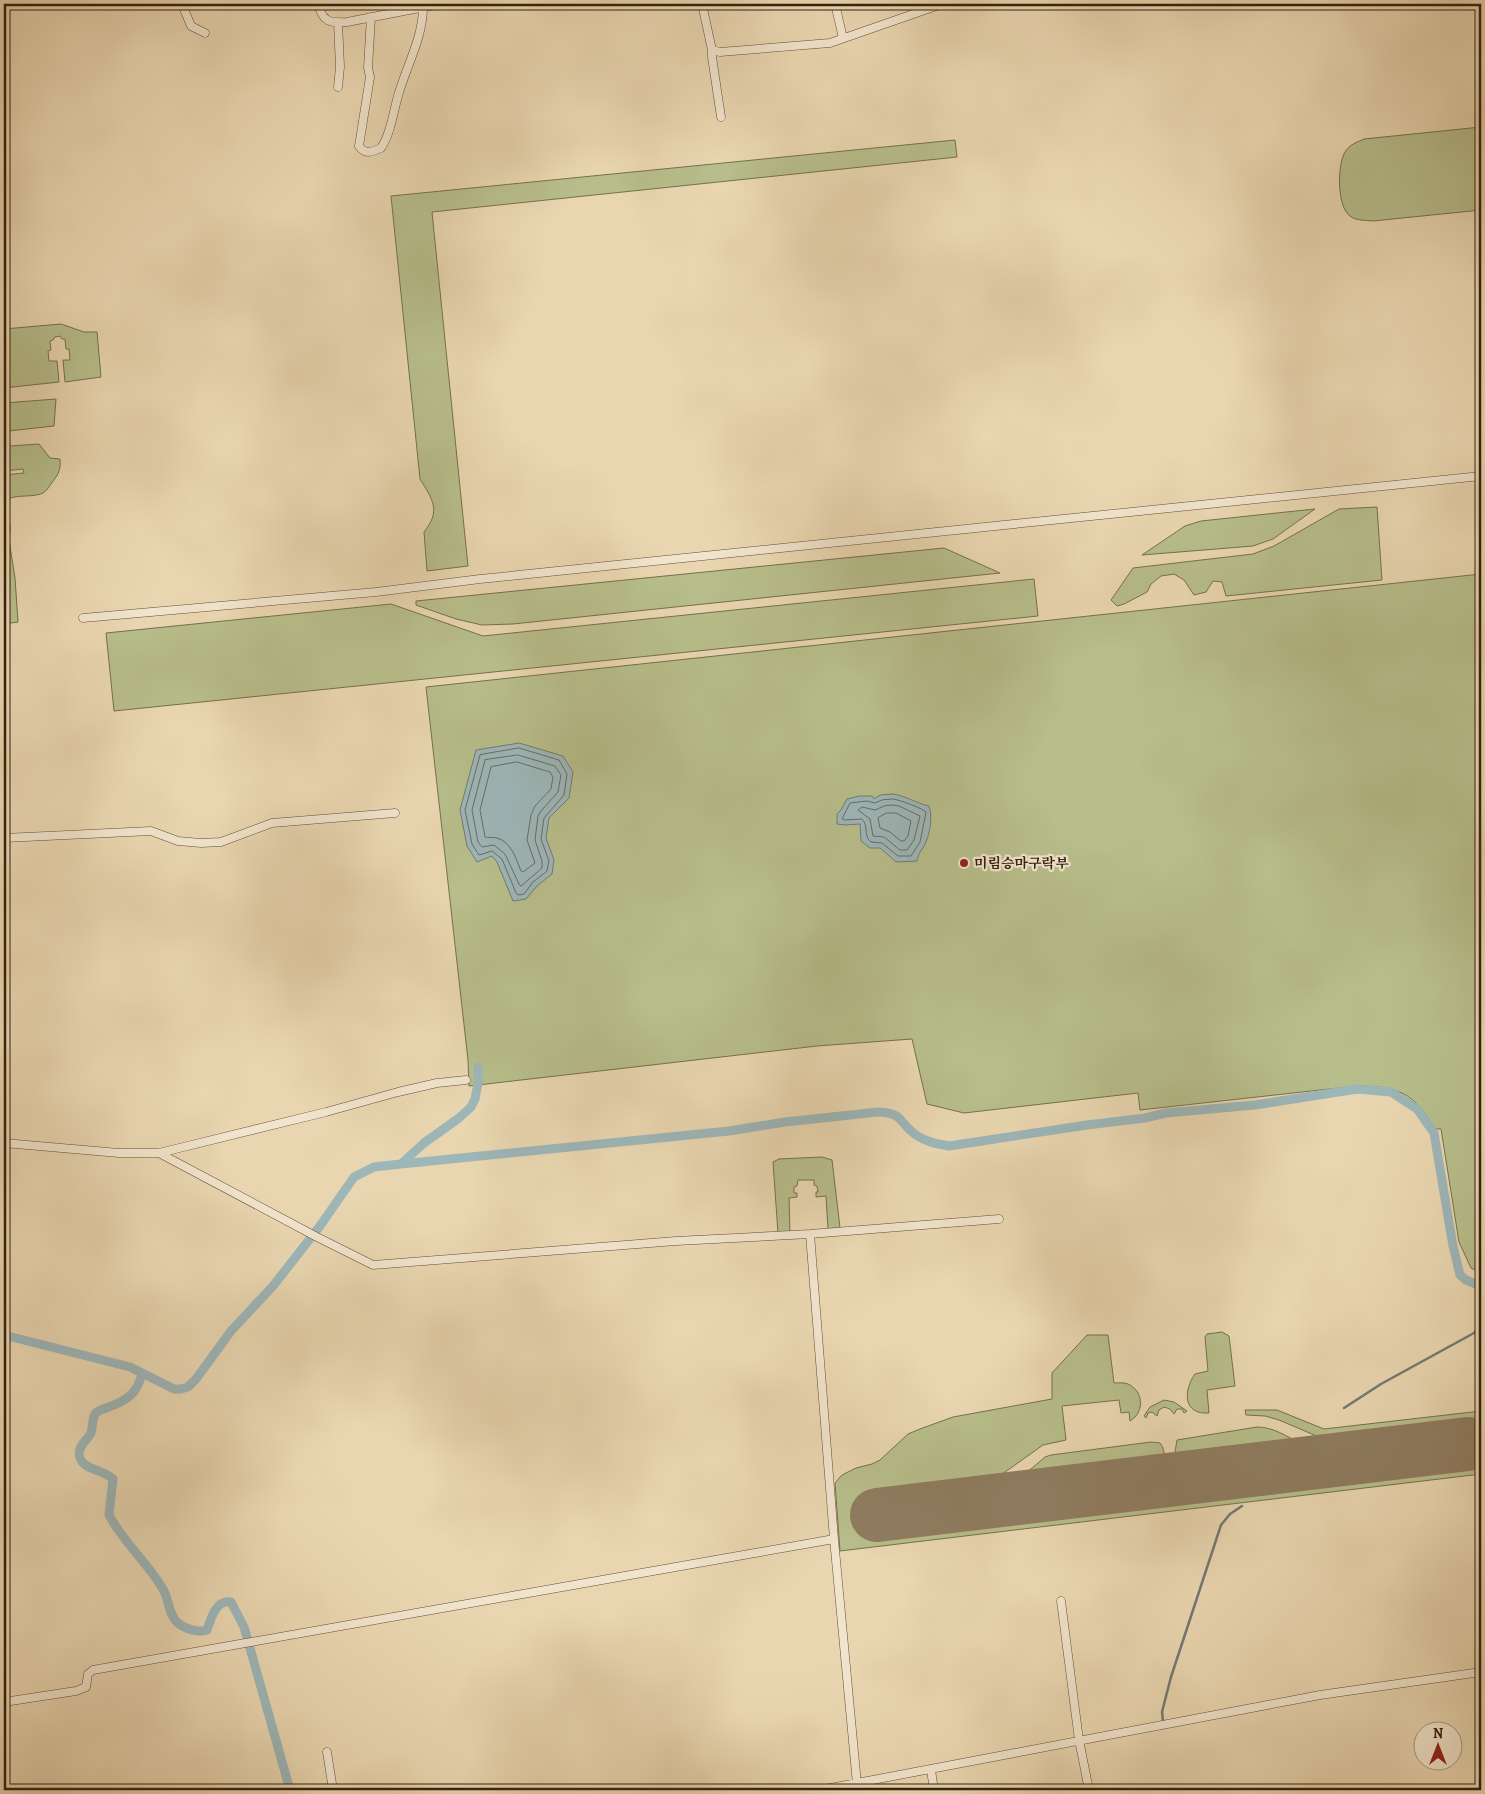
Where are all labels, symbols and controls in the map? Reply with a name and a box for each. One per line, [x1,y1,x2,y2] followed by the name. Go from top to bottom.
[974,854,1069,873] place label: 미림승마구락부
[958,857,970,869] marker: 미림승마구락부
[1412,1722,1462,1772] north arrow
[1433,1724,1443,1743] text: N

